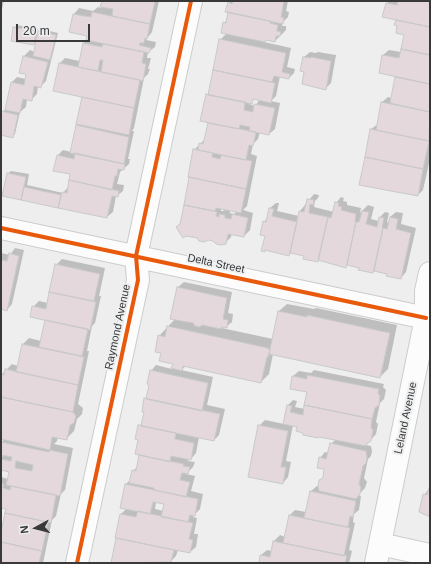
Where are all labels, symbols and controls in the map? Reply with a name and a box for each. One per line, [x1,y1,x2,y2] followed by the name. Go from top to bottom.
[18,16,92,42] scale bar
[23,24,50,38] text: 20 m
[186,252,246,276] street label: Delta Street
[102,283,134,371] street label: Raymond Avenue
[392,381,420,455] street label: Leland Avenue
[16,508,56,548] north arrow
[18,525,31,534] text: N

